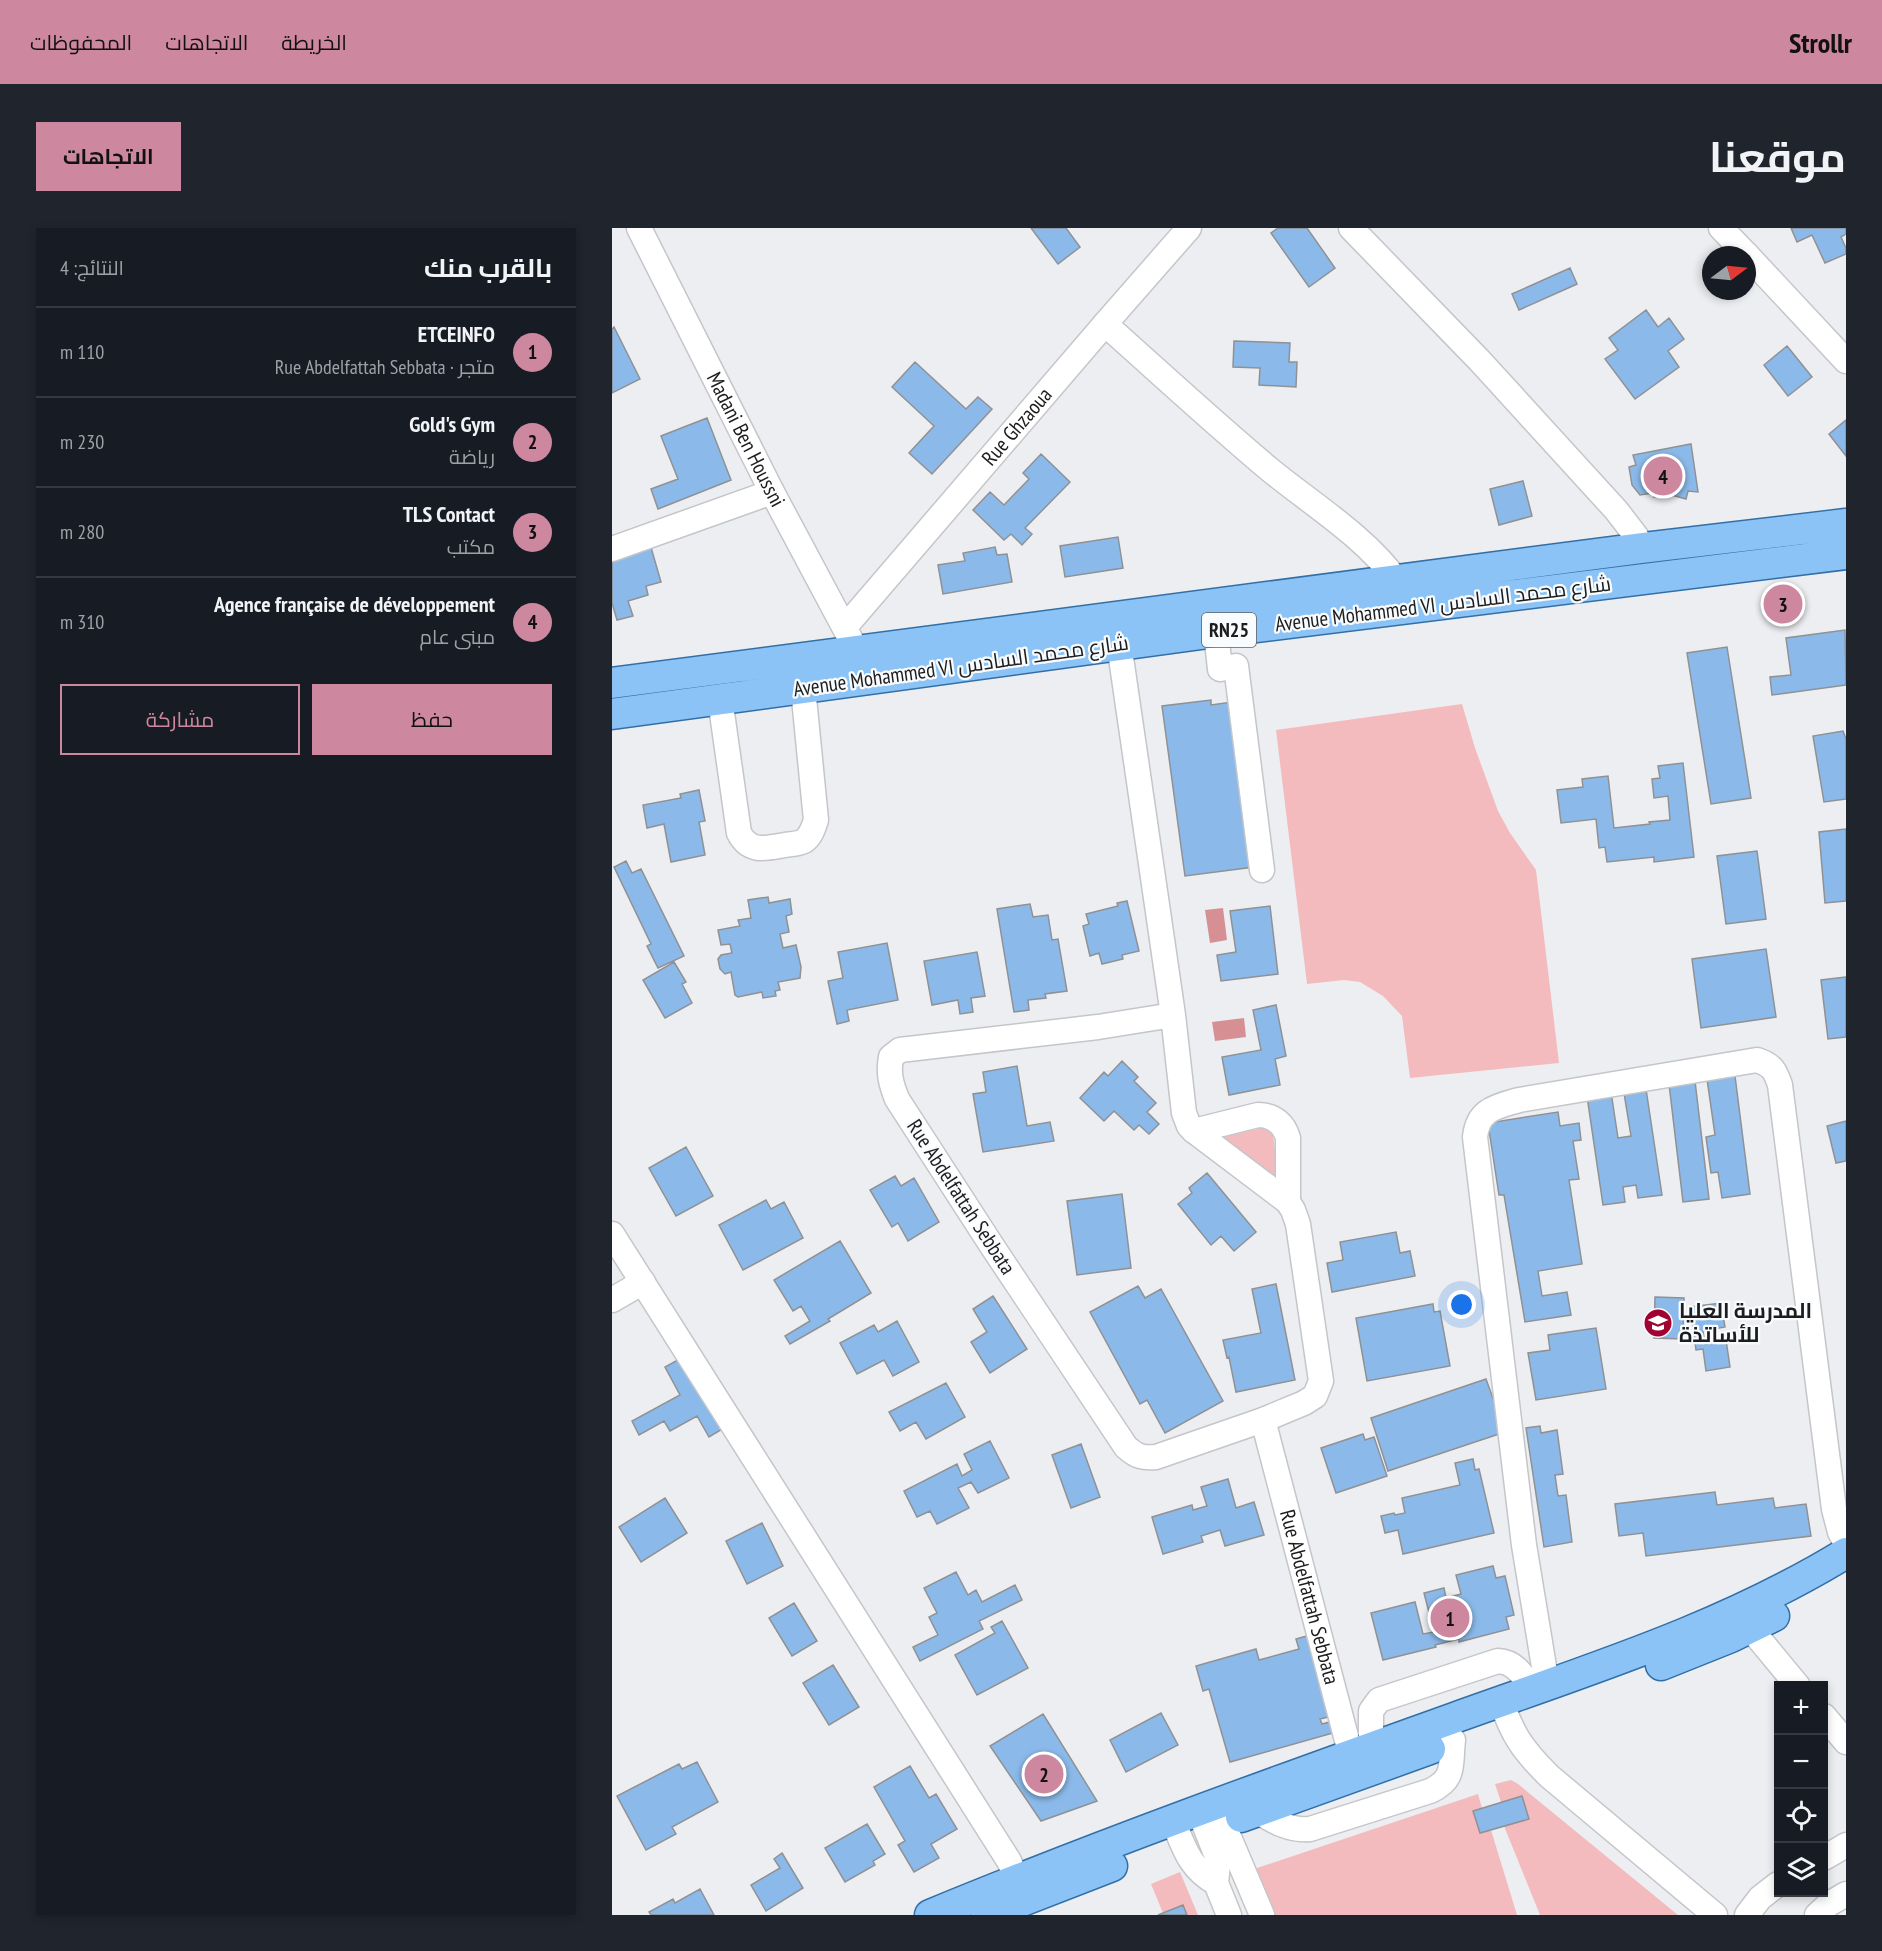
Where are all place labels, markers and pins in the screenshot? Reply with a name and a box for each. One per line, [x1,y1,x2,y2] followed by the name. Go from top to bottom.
[1644,454,1682,498] pin: 4
[1764,582,1802,626] pin: 3
[1679,1297,1812,1348] place label: المدرسة العليا للأساتذة
[1642,1307,1674,1339] school or university icon: المدرسة العليا للأساتذة
[1430,1596,1470,1640] pin: 1
[1024,1752,1064,1796] pin: 2

